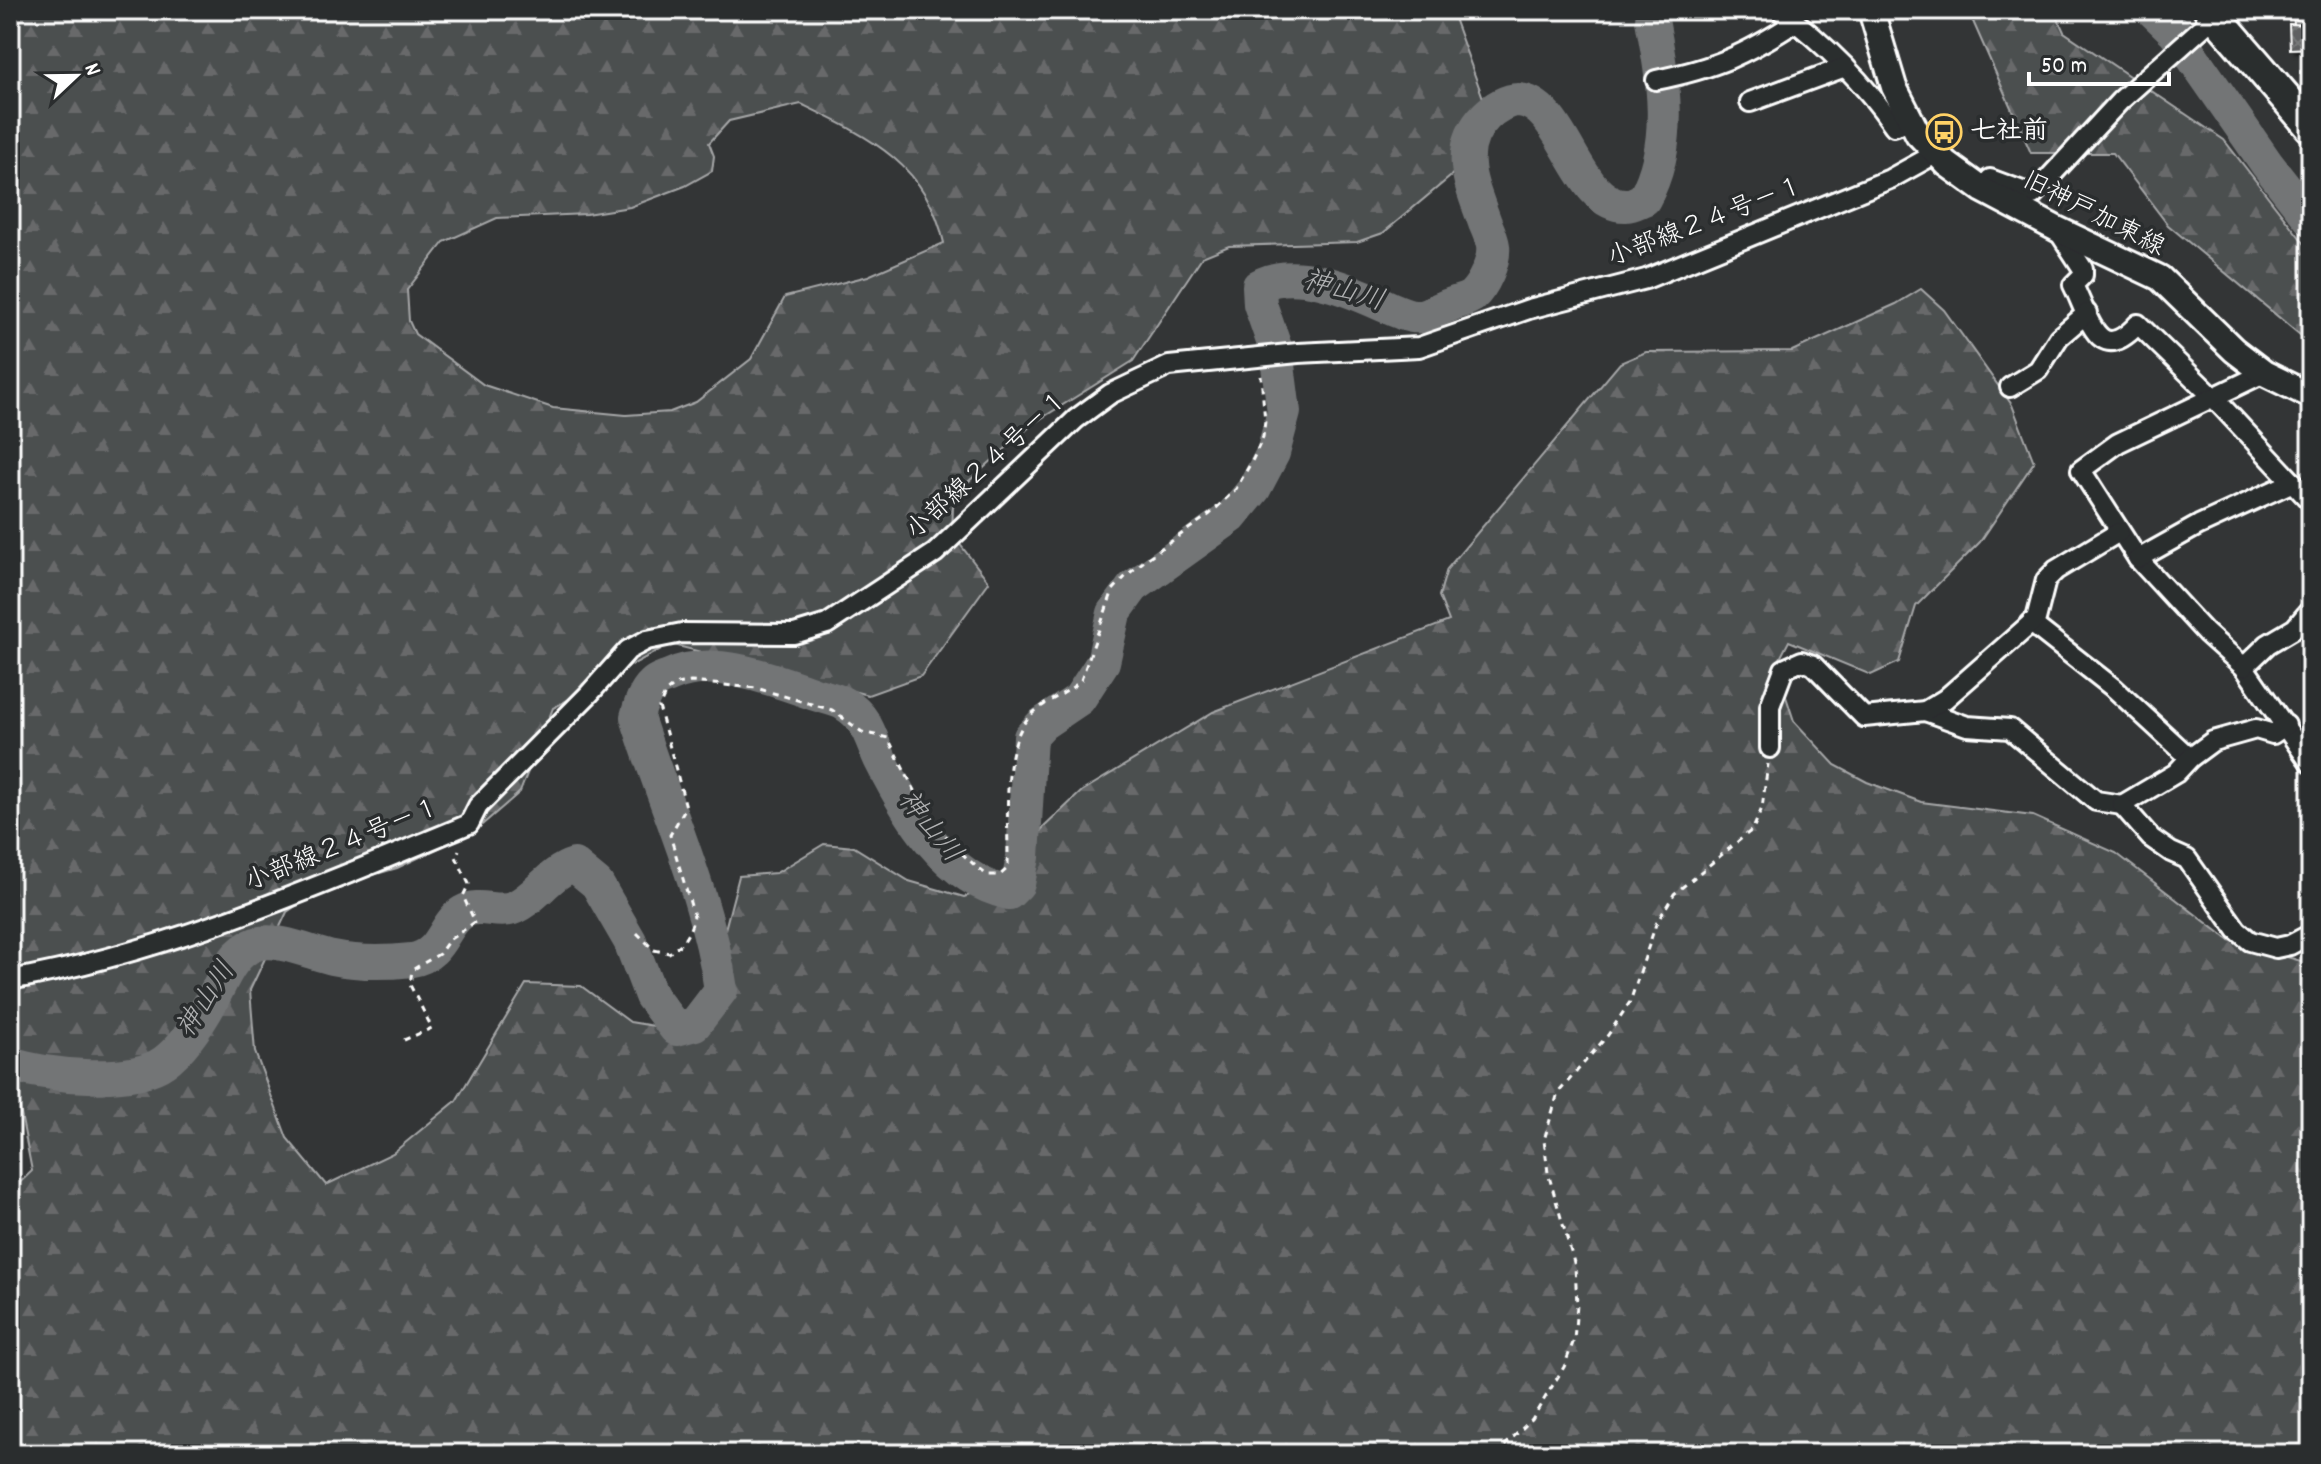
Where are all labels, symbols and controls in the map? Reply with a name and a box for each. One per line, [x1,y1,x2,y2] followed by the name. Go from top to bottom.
[36,36,116,116] north arrow
[2029,36,2169,86] scale bar
[2041,50,2087,84] text: 50 m
[75,59,108,81] text: N
[1925,113,1963,151] bus stop icon: 七社前
[1970,114,2048,151] place label: 七社前
[2015,163,2171,267] street label: 旧神戸加東線
[1602,168,1810,278] street label: 小部線２４号－１
[1297,262,1389,324] water label: 神山川
[898,383,1078,549] street label: 小部線２４号－１
[886,783,970,873] water label: 神山川
[240,790,446,902] street label: 小部線２４号－１
[168,955,248,1047] water label: 神山川

